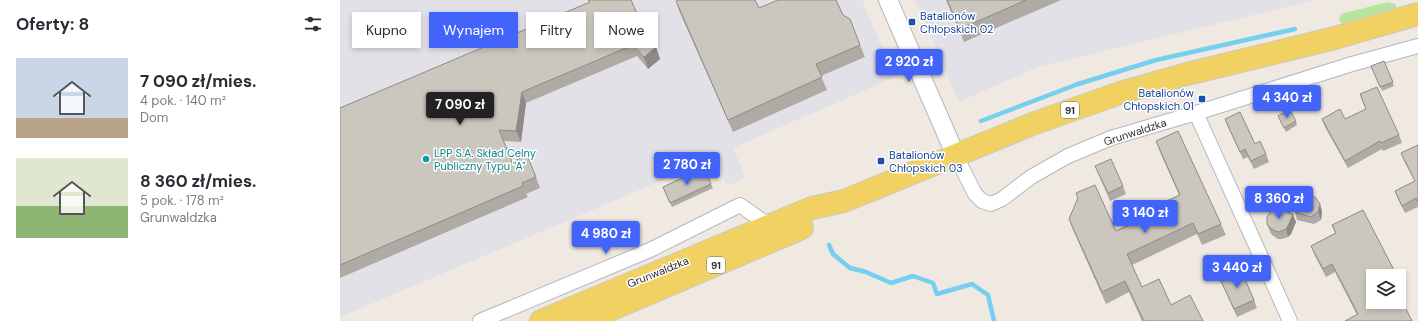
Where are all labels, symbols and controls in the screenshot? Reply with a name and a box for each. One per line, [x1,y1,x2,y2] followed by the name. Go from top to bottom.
[920,9,993,36] place label: Batalionów Chłopskich 02
[352,12,421,48] chip: Kupno
[429,12,518,48] chip: Wynajem
[526,12,586,48] chip: Filtry
[594,12,658,48] chip: Nowe
[16,13,89,35] text: Oferty: 8
[302,13,324,35] icon: filters
[907,17,917,27] marker: Batalionów Chłopskich 02
[868,49,950,83] pin: 2 920 zł
[885,53,933,70] text: 2 920 zł
[140,70,256,92] text: 7 090 zł/mies.
[48,74,96,122] icon: home
[1246,85,1328,119] pin: 4 340 zł
[1123,86,1195,113] place label: Batalionów Chłopskich 01
[1262,89,1312,106] text: 4 340 zł
[140,92,226,109] text: 4 pok. · 140 m²
[419,92,501,126] pin: 7 090 zł
[1197,94,1207,104] marker: Batalionów Chłopskich 01
[435,96,485,113] text: 7 090 zł
[1061,102,1079,118] road number: 91
[140,109,168,126] text: Dom
[1102,115,1168,149] street label: Grunwaldzka
[434,146,536,173] place label: LPP S.A. Skład Celny Publiczny Typu "A"
[889,148,963,175] place label: Batalionów Chłopskich 03
[646,152,728,186] pin: 2 780 zł
[421,154,431,164] marker: LPP S.A. Skład Celny Publiczny Typu "A"
[663,156,711,173] text: 2 780 zł
[876,156,886,166] marker: Batalionów Chłopskich 03
[140,170,256,192] text: 8 360 zł/mies.
[48,174,96,222] icon: home
[1238,186,1320,220] pin: 8 360 zł
[1254,190,1304,207] text: 8 360 zł
[140,192,224,209] text: 5 pok. · 178 m²
[1104,200,1186,234] pin: 3 140 zł
[1122,204,1168,221] text: 3 140 zł
[140,209,217,226] text: Grunwaldzka
[565,221,647,255] pin: 4 980 zł
[581,225,631,242] text: 4 980 zł
[625,253,691,291] street label: Grunwaldzka
[1196,255,1278,289] pin: 3 440 zł
[707,257,725,273] road number: 91
[1212,259,1262,276] text: 3 440 zł
[1366,269,1406,309] map controls
[1366,269,1406,309] button: layers

